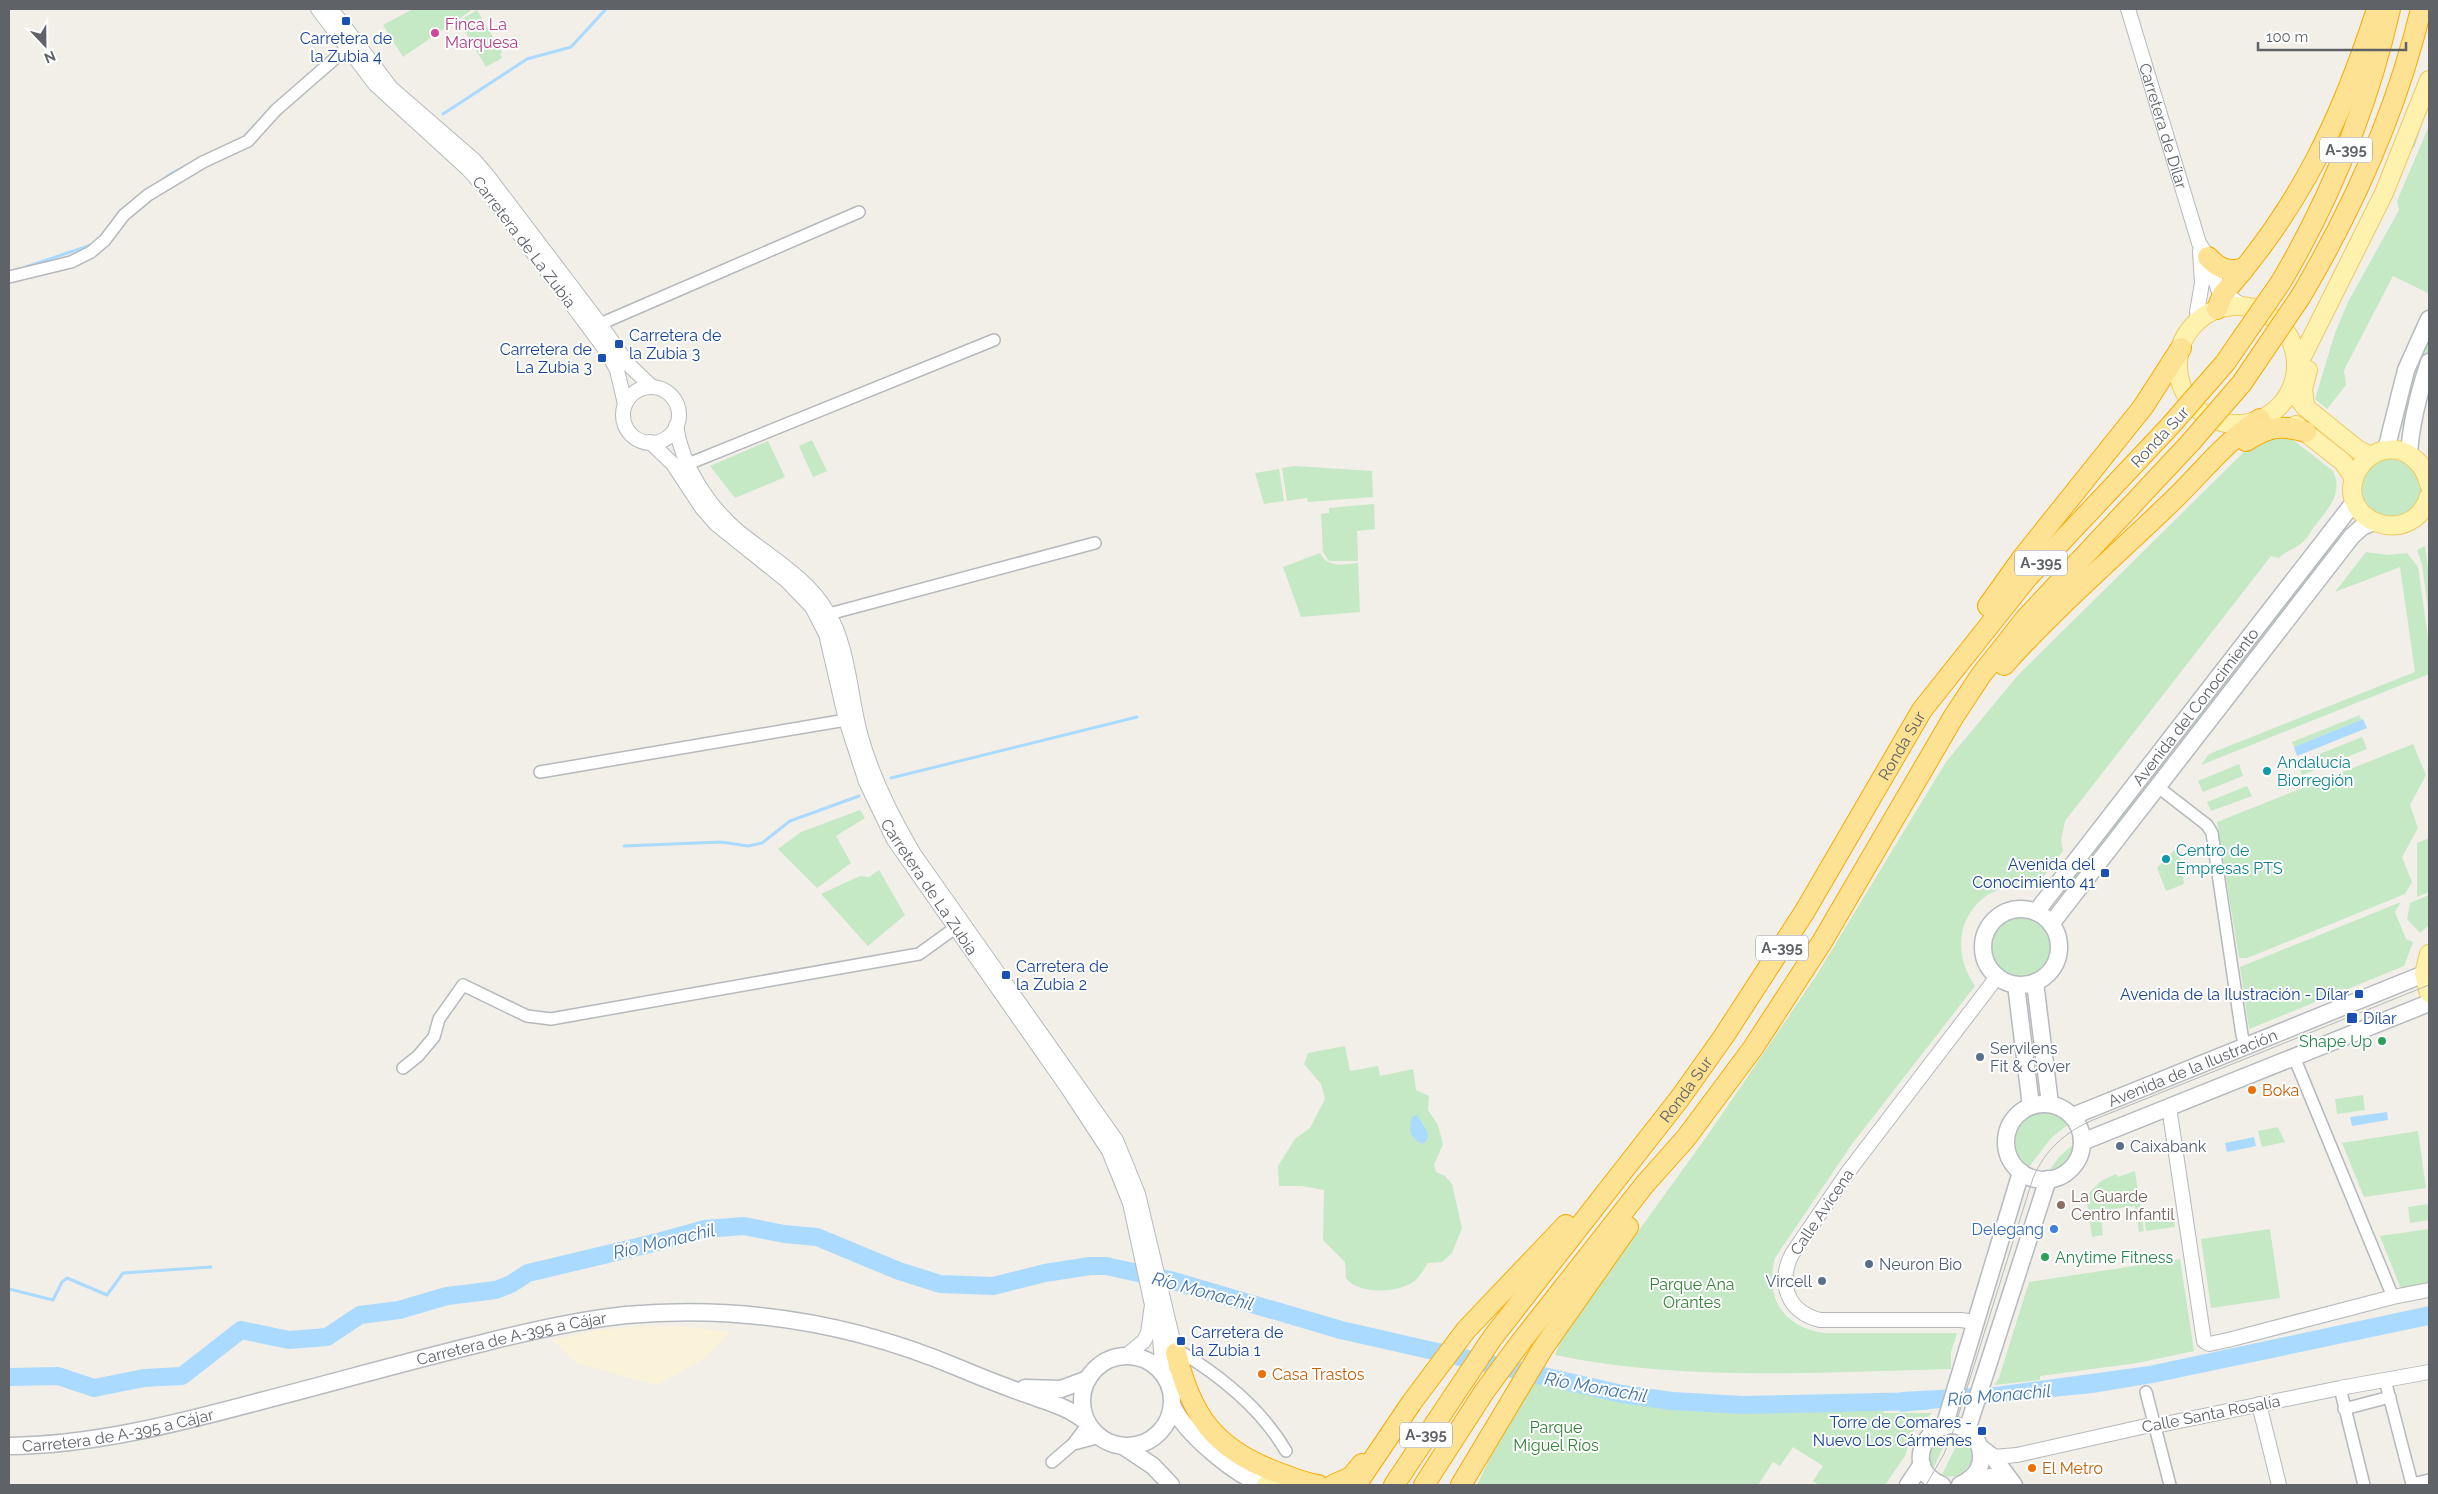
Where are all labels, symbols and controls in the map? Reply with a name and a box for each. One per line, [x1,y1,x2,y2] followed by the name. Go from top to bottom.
[340,15,352,27] marker: Carretera de la Zubia 4
[445,15,518,52] place label: Finca La Marquesa
[20,20,70,70] north arrow
[2258,20,2406,52] scale bar
[429,27,441,39] marker: Finca La Marquesa
[2266,28,2308,46] text: 100 m
[300,29,392,66] place label: Carretera de la Zubia 4
[42,48,58,66] text: N
[2135,61,2192,191] street label: Carretera de Dílar
[2320,138,2372,162] road number: A-395
[468,172,580,312] street label: Carretera de La Zubia
[629,326,721,363] place label: Carretera de la Zubia 3
[613,338,625,350] marker: Carretera de la Zubia 3
[500,340,592,377] place label: Carretera de La Zubia 3
[596,352,608,364] marker: Carretera de La Zubia 3
[2127,402,2193,471] street label: Ronda Sur
[2015,550,2067,576] road number: A-395
[2128,624,2262,789] street label: Avenida del Conocimiento
[1874,707,1929,783] street label: Ronda Sur
[2277,753,2353,790] place label: Andalucía Biorregión
[2261,765,2273,777] marker: Andalucía Biorregión
[876,815,982,959] street label: Carretera de La Zubia
[2176,841,2283,878] place label: Centro de Empresas PTS
[2160,853,2172,865] marker: Centro de Empresas PTS
[1972,855,2096,892] place label: Avenida del Conocimiento 41
[2099,867,2111,879] marker: Avenida del Conocimiento 41
[1756,936,1808,960] road number: A-395
[1016,957,1108,994] place label: Carretera de la Zubia 2
[1000,969,1012,981] marker: Carretera de la Zubia 2
[2120,985,2349,1004] place label: Avenida de la Ilustración - Dílar
[2353,988,2365,1000] marker: Avenida de la Ilustración - Dílar
[2363,1009,2397,1028] place label: Dílar
[2345,1011,2359,1025] marker: Dílar
[2105,1025,2280,1110] street label: Avenida de la Ilustración
[2299,1032,2372,1051] place label: Shape Up
[2376,1035,2388,1047] marker: Shape Up
[1990,1039,2071,1076] place label: Servilens Fit & Cover
[1974,1051,1986,1063] marker: Servilens Fit & Cover
[1655,1052,1716,1126] street label: Ronda Sur
[2262,1081,2299,1100] place label: Boka
[2246,1084,2258,1096] marker: Boka
[2130,1137,2207,1156] place label: Caixabank
[2114,1140,2126,1152] marker: Caixabank
[1786,1165,1858,1259] street label: Calle Avicena
[2071,1187,2175,1224] place label: La Guarde Centro Infantil
[2055,1199,2067,1211] marker: La Guarde Centro Infantil
[611,1219,717,1263] water label: Río Monachil
[1972,1220,2044,1239] place label: Delegang
[2048,1223,2060,1235] marker: Delegang
[2055,1248,2173,1267] place label: Anytime Fitness
[2039,1251,2051,1263] marker: Anytime Fitness
[1879,1255,1962,1274] place label: Neuron Bio
[1863,1258,1875,1270] marker: Neuron Bio
[1150,1267,1256,1315] water label: Río Monachil
[1765,1272,1813,1291] place label: Vircell
[1649,1275,1735,1312] park label: Parque Ana Orantes
[1816,1275,1828,1287] marker: Vircell
[414,1308,608,1369] street label: Carretera de A-395 a Cájar
[1191,1323,1283,1360] place label: Carretera de la Zubia 1
[1175,1335,1187,1347] marker: Carretera de la Zubia 1
[1272,1365,1365,1384] place label: Casa Trastos
[1256,1368,1268,1380] marker: Casa Trastos
[1543,1368,1649,1406] water label: Río Monachil
[1946,1380,2052,1410] water label: Río Monachil
[2140,1391,2282,1437] street label: Calle Santa Rosalía
[21,1404,216,1455] street label: Carretera de A-395 a Cájar
[1813,1413,1972,1450] place label: Torre de Comares - Nuevo Los Cármenes
[1513,1418,1599,1455] park label: Parque Miguel Ríos
[1400,1422,1452,1448] road number: A-395
[1976,1425,1988,1437] marker: Torre de Comares - Nuevo Los Cármenes
[2042,1459,2103,1478] place label: El Metro
[2026,1462,2038,1474] marker: El Metro

